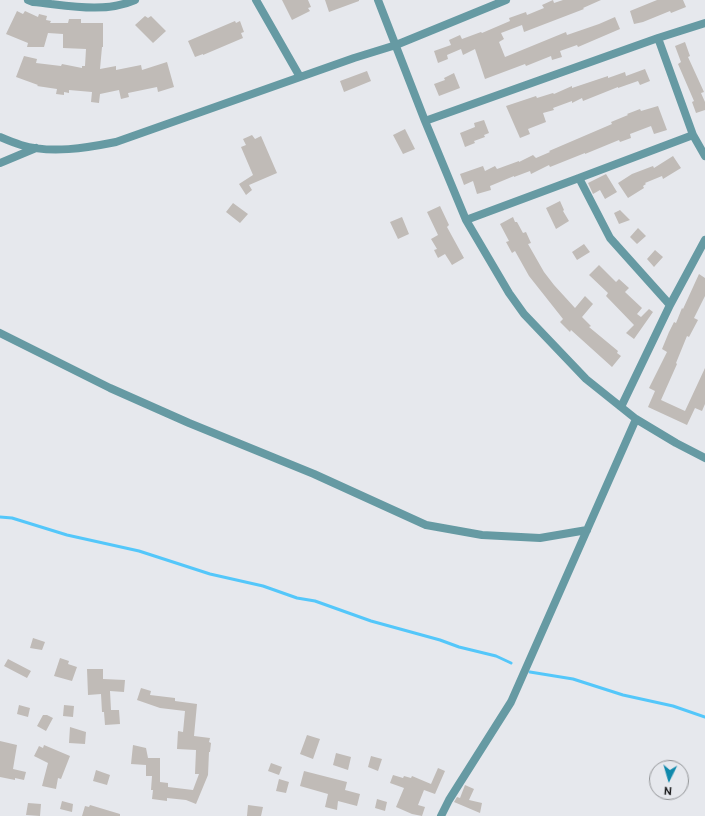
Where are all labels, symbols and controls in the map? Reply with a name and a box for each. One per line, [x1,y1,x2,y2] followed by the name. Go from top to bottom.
[649,760,689,800] north arrow
[663,785,673,797] text: N

